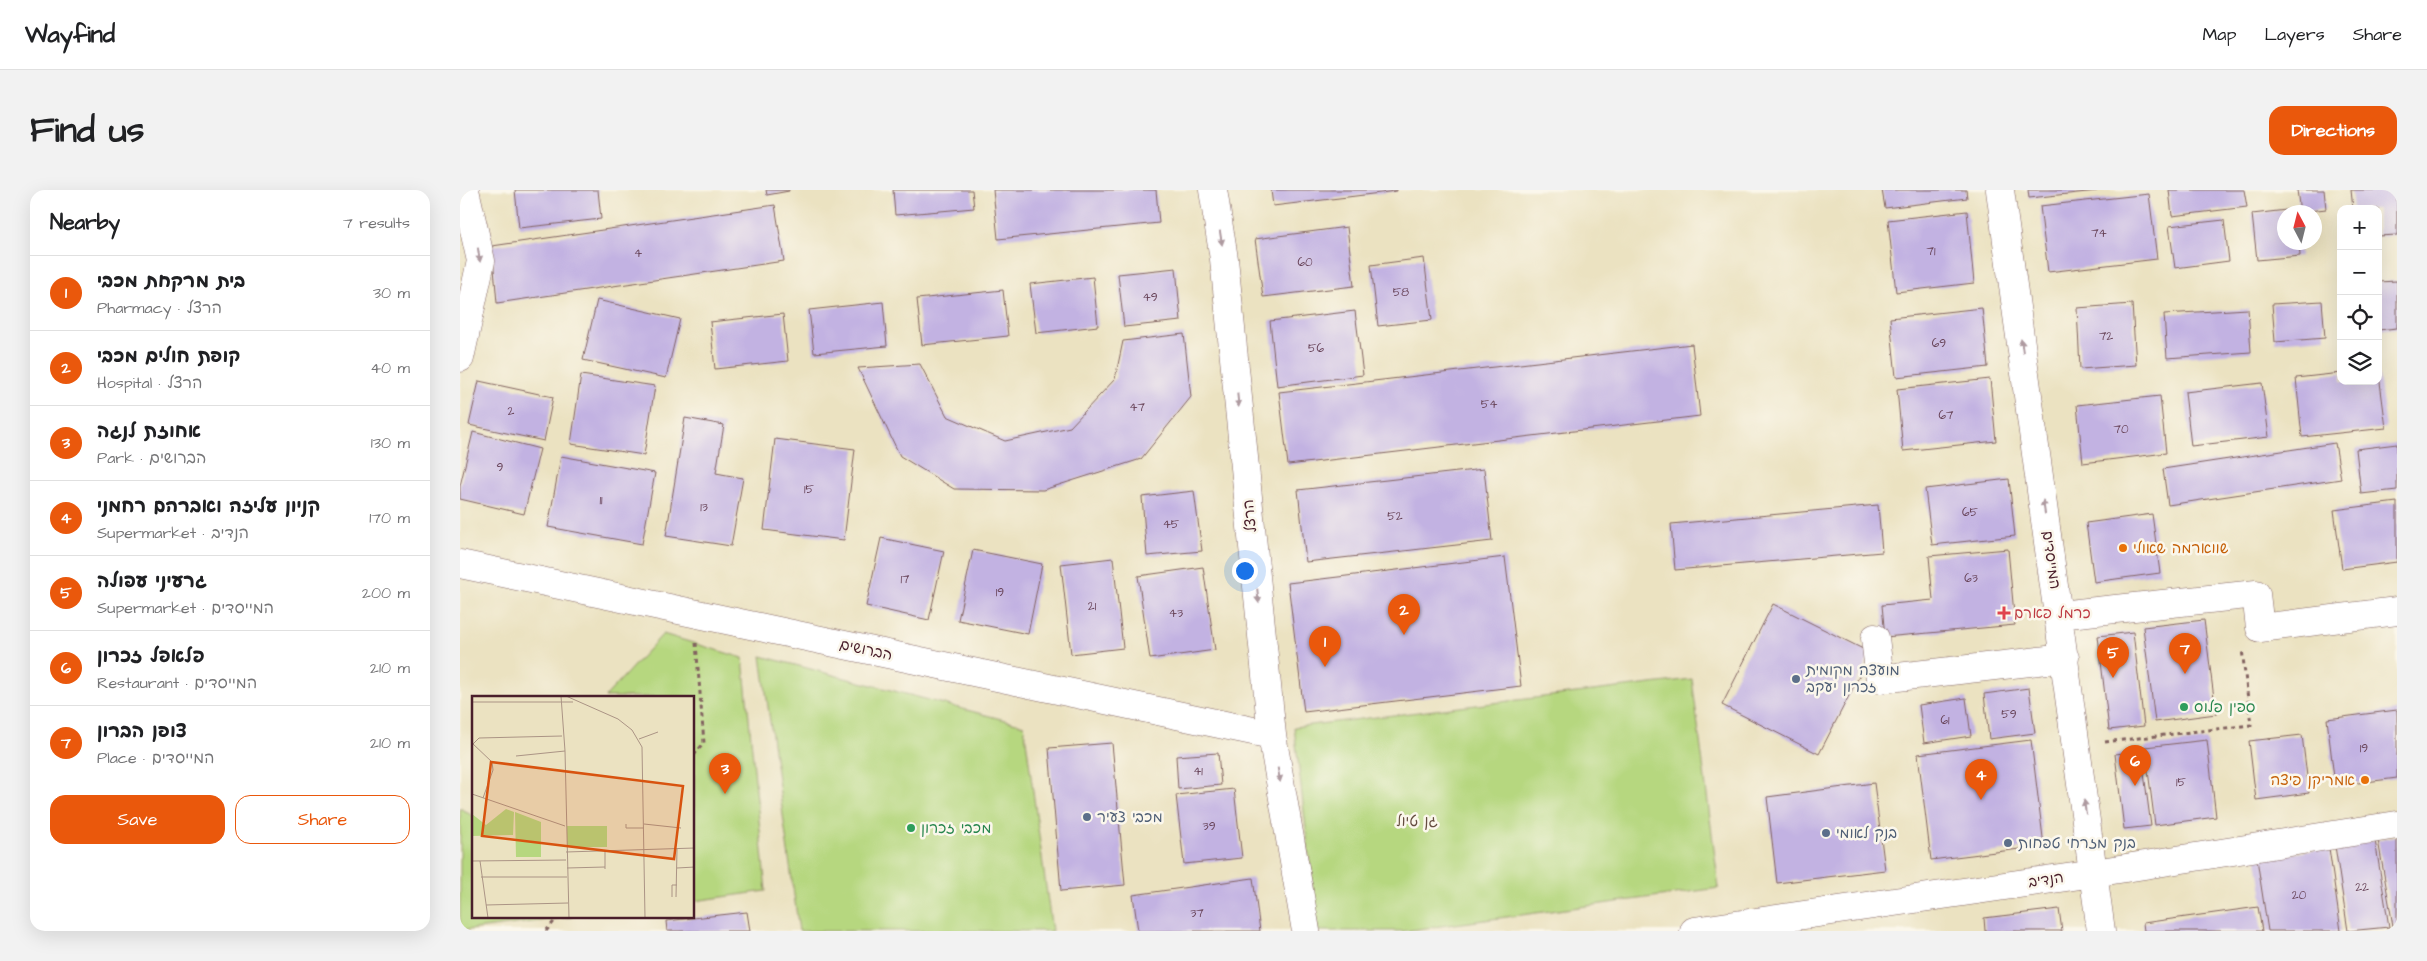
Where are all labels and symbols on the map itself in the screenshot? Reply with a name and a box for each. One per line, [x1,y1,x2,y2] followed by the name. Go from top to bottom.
[2277,205,2322,250] north arrow
[2091,225,2107,242] house number: 74
[1217,230,1225,246] one-way arrow
[1927,243,1936,260] house number: 71
[634,245,642,262] house number: 4
[476,247,484,263] one-way arrow
[1297,254,1313,271] house number: 60
[1393,284,1409,301] house number: 58
[1143,289,1158,306] house number: 49
[2099,328,2113,345] house number: 72
[1932,335,1946,352] house number: 69
[2017,338,2025,354] one-way arrow
[1308,340,1324,357] house number: 56
[1235,392,1243,408] one-way arrow
[1481,396,1497,413] house number: 54
[1129,399,1145,416] house number: 47
[508,403,515,420] house number: 2
[1939,407,1954,424] house number: 67
[2114,421,2129,438] house number: 70
[497,459,504,476] house number: 9
[804,481,815,498] house number: 15
[599,492,603,509] house number: 11
[1238,498,1262,534] street label: הרצל
[700,499,708,516] house number: 13
[2040,499,2048,515] one-way arrow
[1962,504,1979,521] house number: 65
[1387,508,1403,525] house number: 52
[1163,516,1180,533] house number: 45
[2037,529,2065,591] street label: המייסדים
[2133,538,2229,559] place label: שווארמה שאולי
[2117,542,2129,554] marker: שווארמה שאולי
[1232,558,1258,584] your location
[1964,570,1978,587] house number: 63
[901,571,910,588] house number: 17
[996,584,1004,601] house number: 19
[1254,588,1262,604] one-way arrow
[1388,594,1420,635] pin: 2
[1088,598,1097,615] house number: 21
[2014,603,2091,624] place label: כרמל פארם
[1169,605,1183,622] house number: 43
[1998,607,2010,619] marker: כרמל פארם
[1309,626,1341,667] pin: 1
[2169,633,2201,674] pin: 7
[837,634,895,666] street label: הברושים
[2097,637,2129,678] pin: 5
[1805,660,1900,698] place label: מועצה מקומית זכרון יעקב
[1790,673,1802,685] marker: מועצה מקומית זכרון יעקב
[472,696,695,918] inset map
[2194,697,2255,718] place label: ספין פלוס
[2178,701,2190,713] marker: ספין פלוס
[2001,706,2017,723] house number: 59
[1940,712,1950,729] house number: 61
[2360,740,2368,757] house number: 19
[2119,745,2151,786] pin: 6
[709,753,741,794] pin: 3
[1965,759,1997,800] pin: 4
[1193,763,1203,780] house number: 41
[1275,767,1283,783] one-way arrow
[2270,770,2355,791] place label: אמריקן פיצה
[2176,774,2187,791] house number: 15
[2359,774,2371,786] marker: אמריקן פיצה
[2081,799,2089,815] one-way arrow
[1097,807,1163,828] place label: מכבי צעיר
[1081,811,1093,823] marker: מכבי צעיר
[1396,811,1438,832] park label: גן טיול
[921,818,991,839] place label: מכבי זכרון
[1203,818,1216,835] house number: 39
[905,822,917,834] marker: מכבי זכרון
[1836,823,1897,844] place label: בנק לאומי
[1820,827,1832,839] marker: בנק לאומי
[2018,833,2136,854] place label: בנק מזרחי טפחות
[2002,837,2014,849] marker: בנק מזרחי טפחות
[2027,867,2065,893] street label: הנדיב
[2355,879,2369,896] house number: 22
[2292,887,2307,904] house number: 20
[1190,905,1204,922] house number: 37

